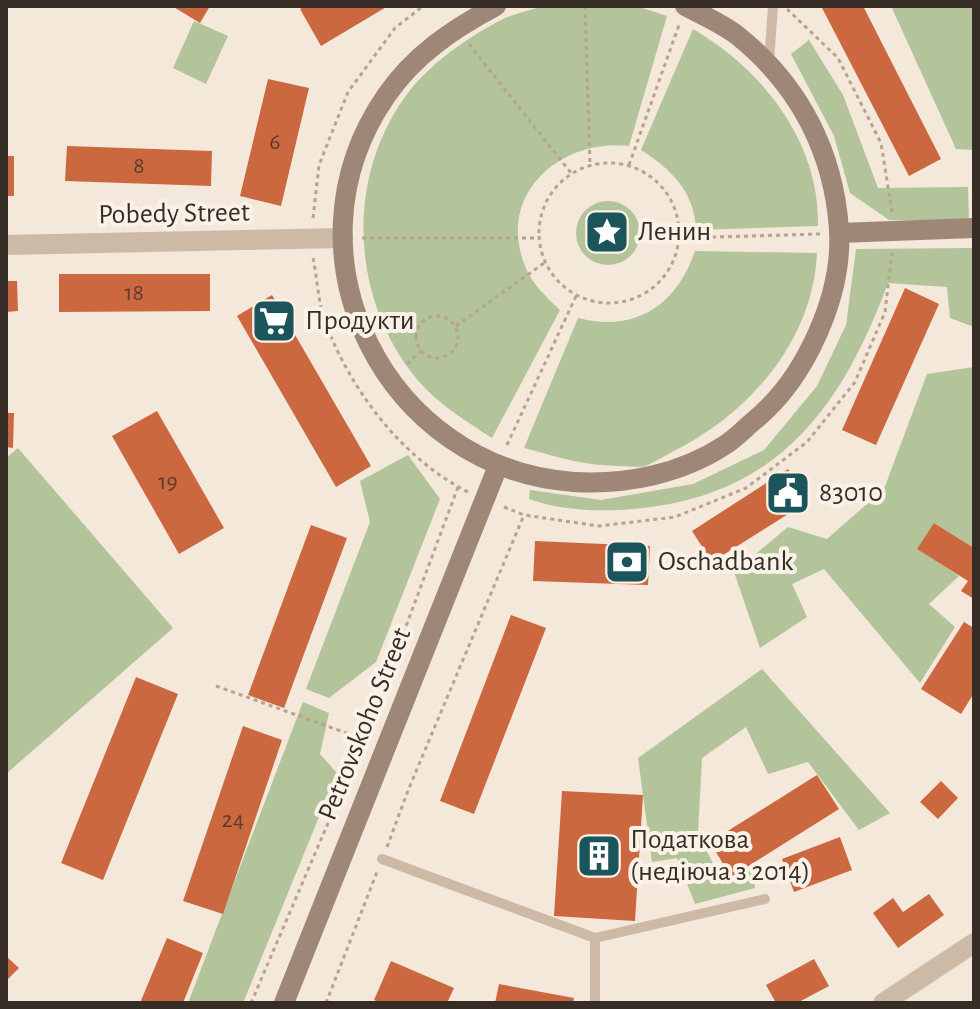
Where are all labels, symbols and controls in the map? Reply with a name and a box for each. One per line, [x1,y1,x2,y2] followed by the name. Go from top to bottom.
[269,130,281,154] house number: 6
[133,154,145,178] house number: 8
[98,199,250,229] street label: Pobedy Street
[583,208,631,256] place icon: Ленин
[638,218,711,246] place label: Ленин
[124,281,144,305] house number: 18
[250,297,298,345] supermarket icon: Продукти
[305,307,415,335] place label: Продукти
[764,469,812,517] public building icon: 83010
[158,470,178,494] house number: 19
[819,479,883,507] place label: 83010
[603,538,651,586] bank icon: Oschadbank
[658,548,793,576] place label: Oschadbank
[314,624,416,824] street label: Petrovskoho Street
[222,808,244,832] house number: 24
[630,826,810,886] place label: Податкова (недіюча з 2014)
[575,832,623,880] building icon: Податкова (недіюча з 2014)

